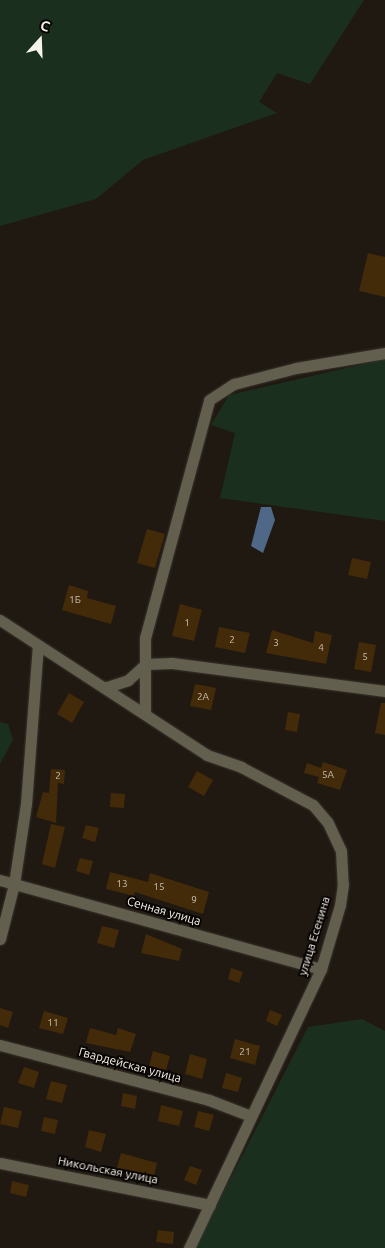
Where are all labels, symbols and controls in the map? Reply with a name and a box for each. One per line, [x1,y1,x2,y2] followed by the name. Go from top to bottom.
[15,15,65,65] north arrow
[38,17,52,35] text: С
[69,594,81,606] house number: 1Б
[184,617,190,629] house number: 1
[229,634,235,646] house number: 2
[273,637,279,649] house number: 3
[318,642,324,654] house number: 4
[362,651,368,663] house number: 5
[197,691,209,703] house number: 2А
[322,769,334,781] house number: 5А
[55,770,61,782] house number: 2
[116,878,128,890] house number: 13
[153,881,165,893] house number: 15
[125,894,203,928] street label: Сенная улица
[191,894,197,906] house number: 9
[295,895,333,977] street label: улица Есенина
[47,1017,59,1029] house number: 11
[77,1044,183,1086] street label: Гвардейская улица
[239,1046,251,1058] house number: 21
[57,1153,159,1187] street label: Никольская улица

